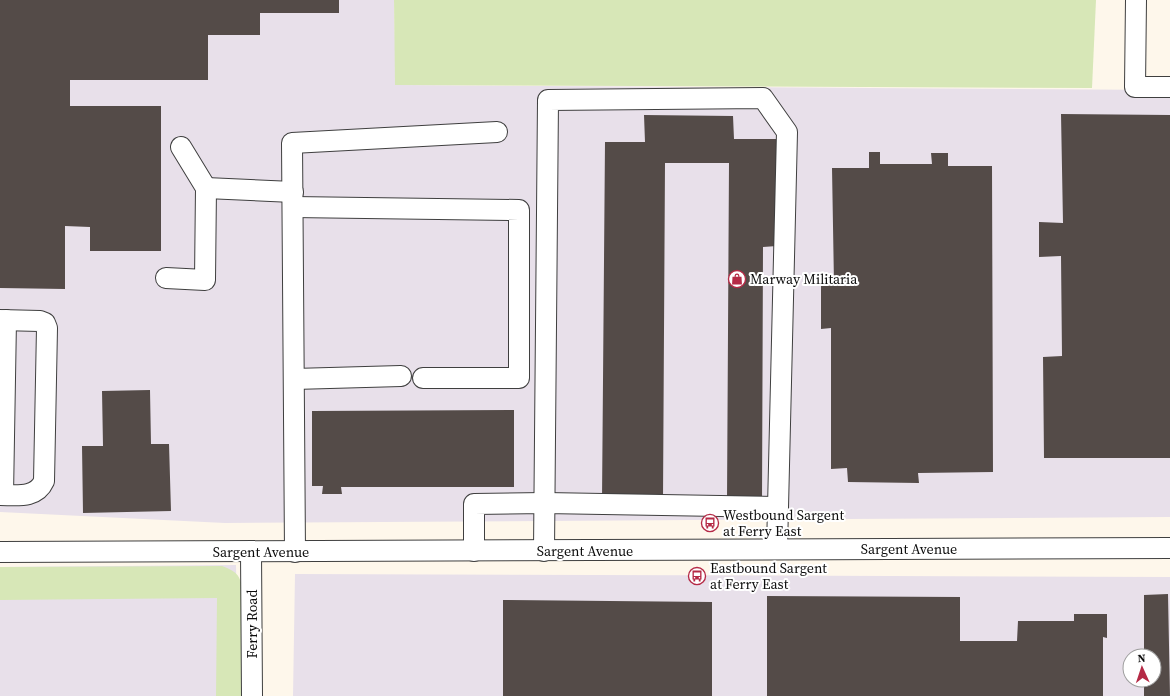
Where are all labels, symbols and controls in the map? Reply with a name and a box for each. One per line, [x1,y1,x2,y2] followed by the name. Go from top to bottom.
[727,269,747,289] shop icon: Marway Militaria
[750,269,858,289] place label: Marway Militaria
[723,505,844,541] place label: Westbound Sargent at Ferry East
[700,513,720,533] bus stop icon: Westbound Sargent at Ferry East
[861,539,957,559] street label: Sargent Avenue
[537,541,633,561] street label: Sargent Avenue
[213,542,309,562] street label: Sargent Avenue
[710,558,827,594] place label: Eastbound Sargent at Ferry East
[687,566,707,586] bus stop icon: Eastbound Sargent at Ferry East
[242,590,262,658] street label: Ferry Road
[1122,648,1162,688] north arrow
[1137,651,1146,666] text: N

